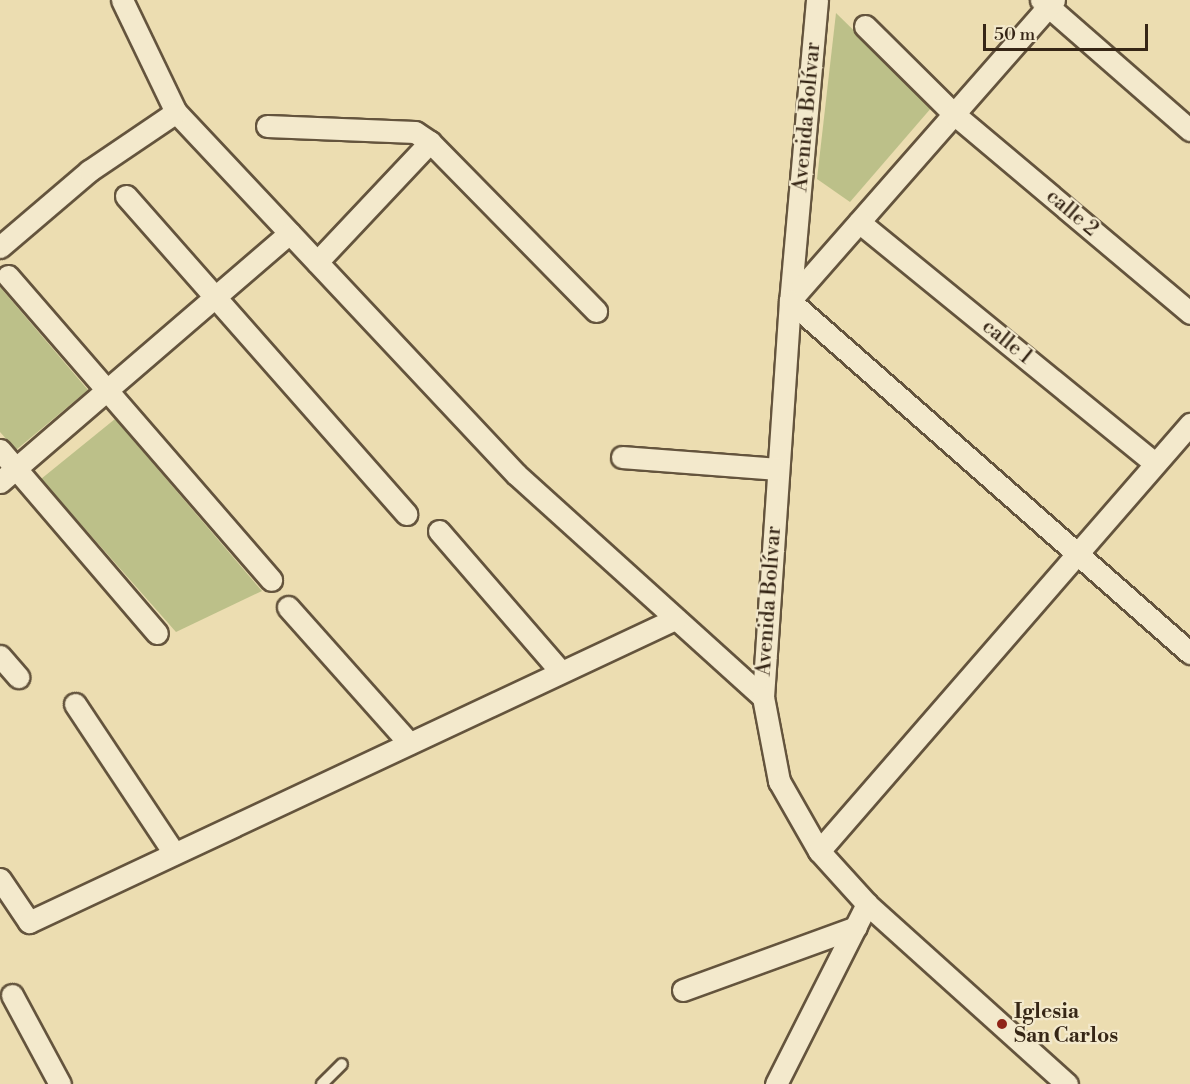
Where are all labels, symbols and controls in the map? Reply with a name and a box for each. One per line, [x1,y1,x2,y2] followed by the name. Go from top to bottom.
[986,12,1151,50] scale bar
[994,23,1035,46] text: 50 m
[788,41,826,193] street label: Avenida Bolívar
[1041,184,1103,242] street label: calle 2
[977,314,1037,370] street label: calle 1
[751,525,787,677] street label: Avenida Bolívar
[1014,999,1118,1049] place label: Iglesia San Carlos
[995,1017,1009,1031] marker: Iglesia San Carlos

